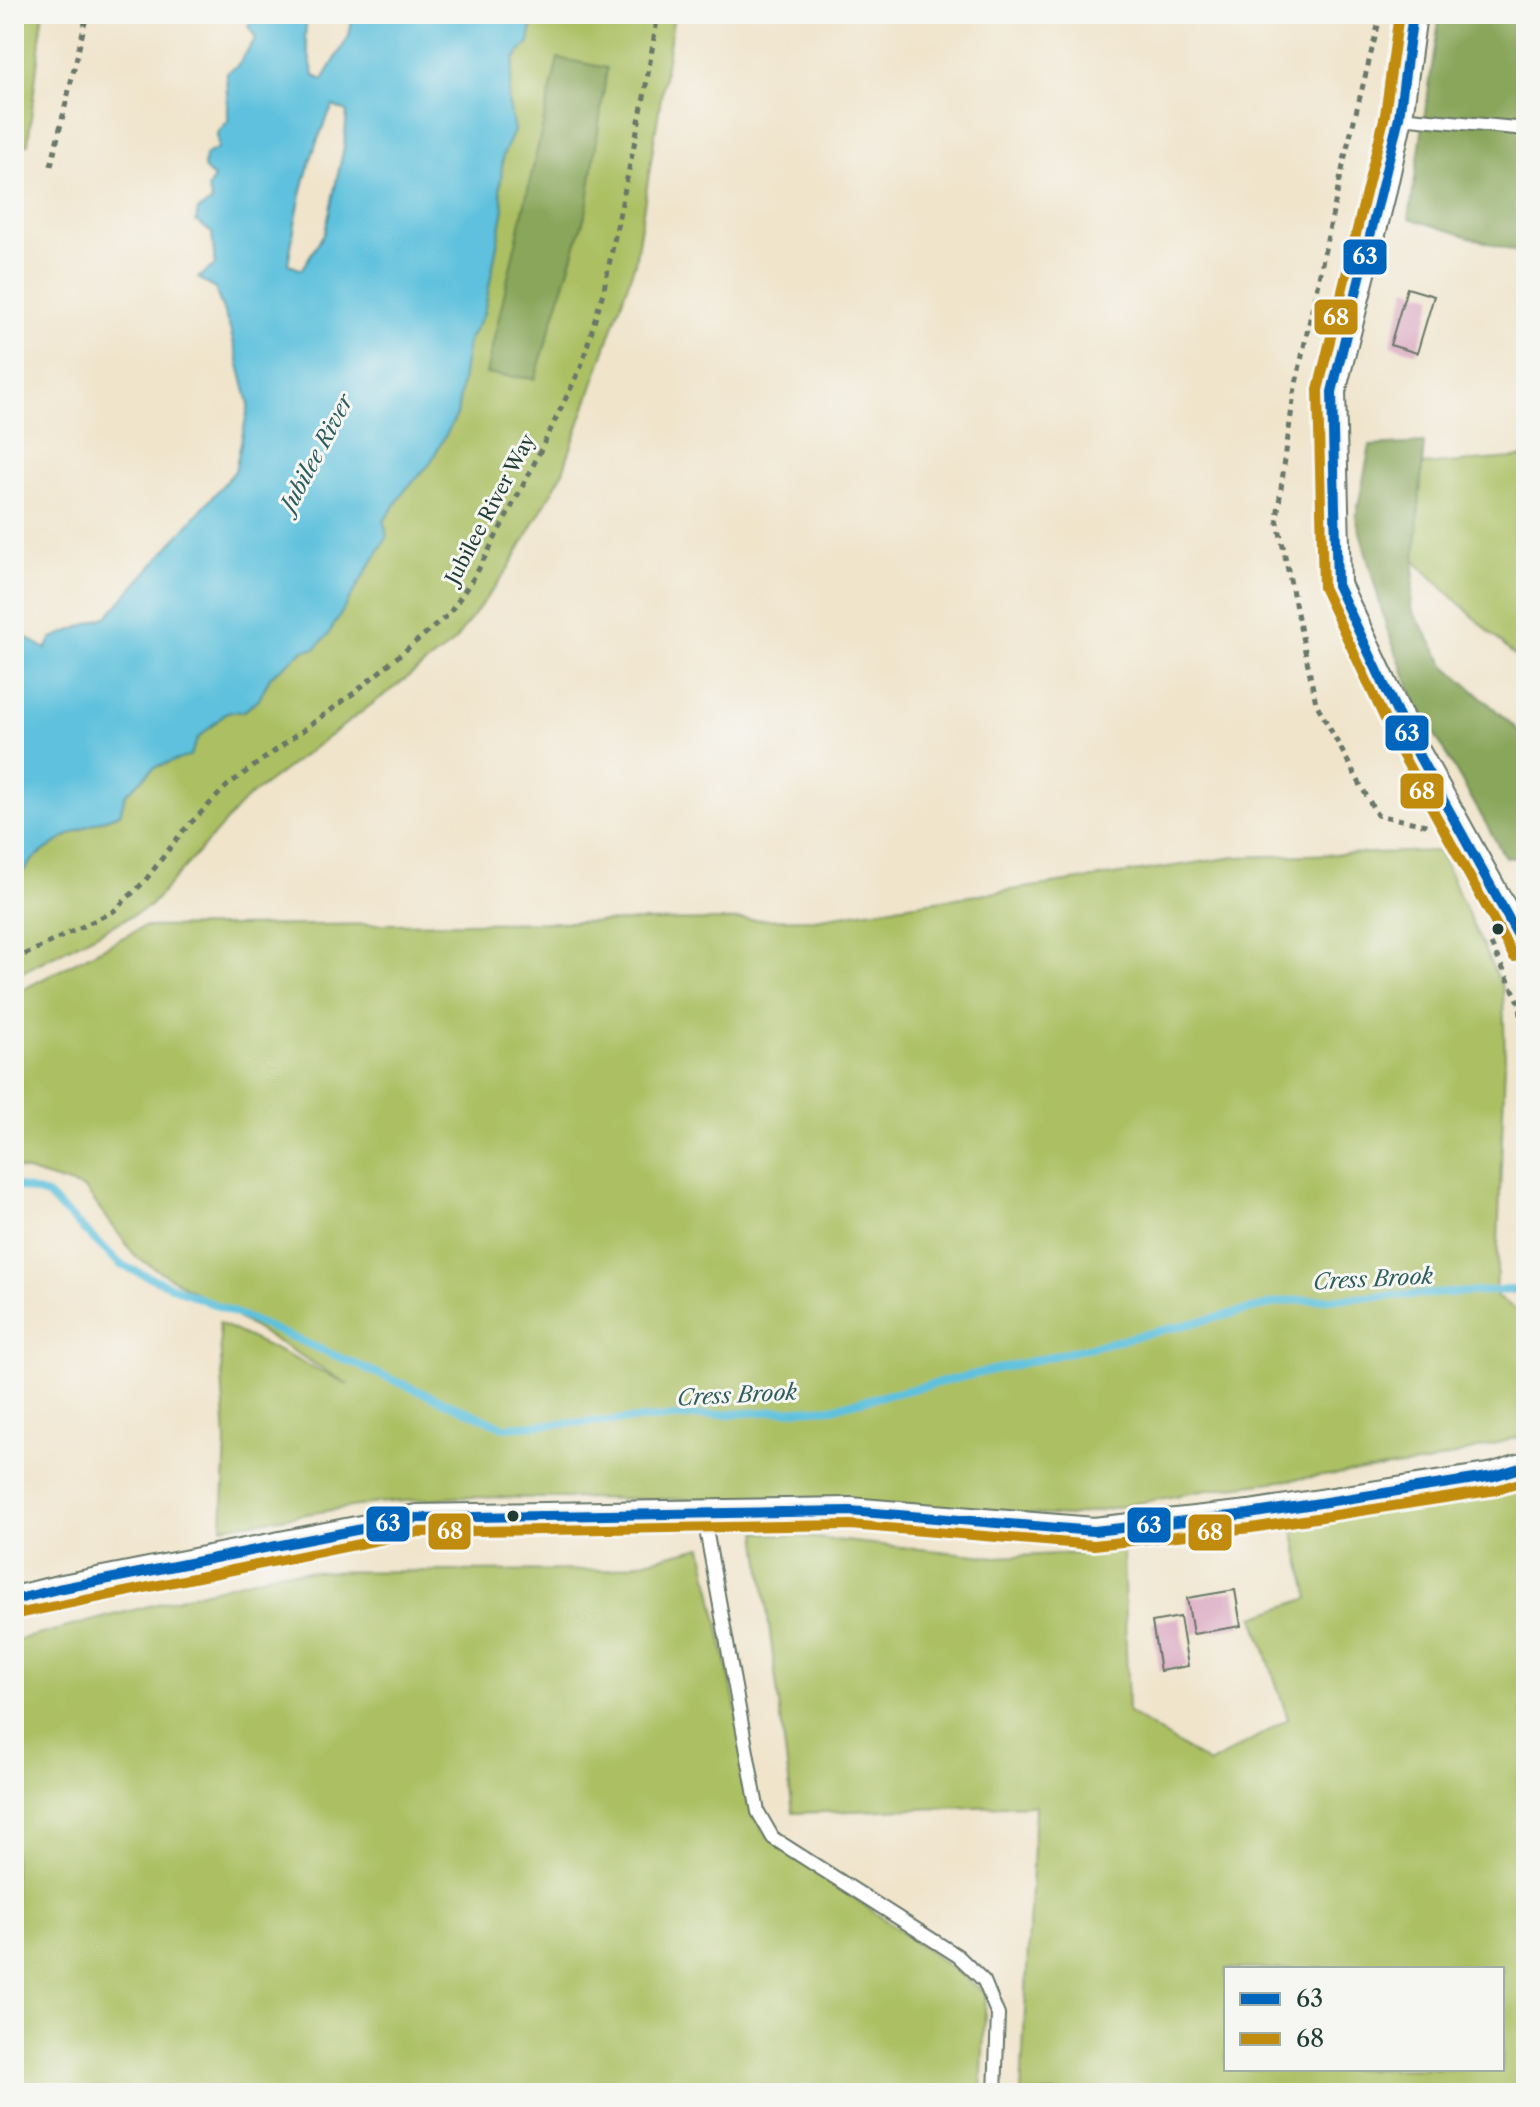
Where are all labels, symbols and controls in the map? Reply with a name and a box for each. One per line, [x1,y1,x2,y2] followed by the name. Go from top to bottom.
[1342,238,1388,276] line badge: 63
[1352,243,1378,270] text: 63
[1313,298,1359,336] line badge: 68
[1323,304,1349,331] text: 68
[272,388,360,522] water label: Jubilee River
[439,429,540,591] street label: Jubilee River Way
[1384,714,1430,752] line badge: 63
[1394,720,1420,747] text: 63
[1399,772,1445,810] line badge: 68
[1409,778,1435,805] text: 68
[1490,921,1506,937] unlabelled marker
[1312,1262,1434,1296] water label: Cress Brook
[676,1378,798,1412] water label: Cress Brook
[365,1505,411,1543] line badge: 63
[1126,1506,1172,1544] line badge: 63
[505,1508,521,1524] unlabelled marker
[375,1510,401,1537] text: 63
[427,1512,472,1551] line badge: 68
[1136,1512,1162,1539] text: 63
[1187,1513,1233,1552] line badge: 68
[437,1518,463,1545] text: 68
[1197,1519,1223,1546] text: 68
[1224,1967,1504,2071] legend
[1296,1984,1323,2013] text: 63
[1296,2024,1324,2053] text: 68

